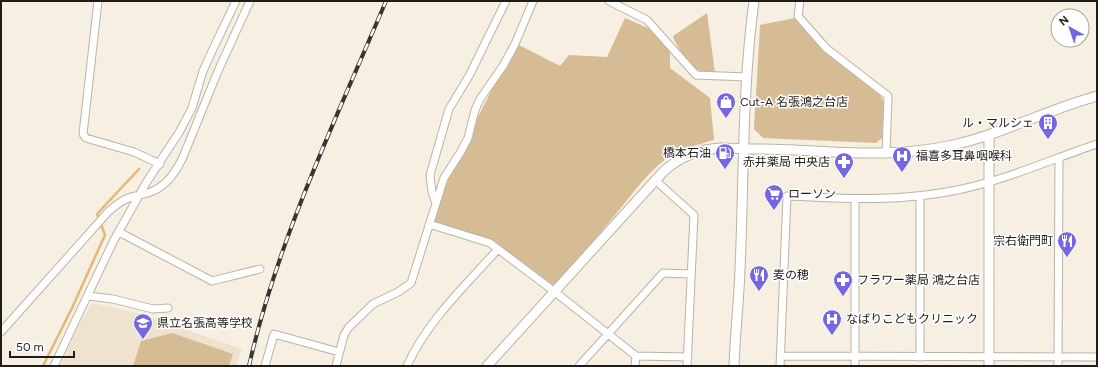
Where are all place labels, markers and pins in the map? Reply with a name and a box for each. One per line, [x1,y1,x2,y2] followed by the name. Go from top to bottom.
[715,91,737,119] shop icon: Cut-A 名張鴻之台店
[740,95,848,109] place label: Cut-A 名張鴻之台店
[1037,112,1059,140] building icon: ル・マルシェ
[962,116,1034,130] place label: ル・マルシェ
[714,142,736,170] fuel station icon: 橋本石油
[891,145,913,173] hospital icon: 福喜多耳鼻咽喉科
[663,146,711,160] place label: 橋本石油
[916,149,1012,163] place label: 福喜多耳鼻咽喉科
[833,151,855,179] pharmacy icon: 赤井薬局 中央店
[743,155,830,169] place label: 赤井薬局 中央店
[763,183,785,211] supermarket icon: ローソン
[788,187,836,201] place label: ローソン
[1056,230,1078,258] restaurant icon: 宗右衛門町
[993,234,1053,248] place label: 宗右衛門町
[748,264,770,292] restaurant icon: 麦の穂
[773,268,809,282] place label: 麦の穂
[832,269,854,297] pharmacy icon: フラワー薬局 鴻之台店
[857,273,980,287] place label: フラワー薬局 鴻之台店
[821,308,843,336] hospital icon: なばりこどもクリニック
[132,312,154,340] school or university icon: 県立名張高等学校
[846,312,978,326] place label: なばりこどもクリニック
[157,316,253,330] place label: 県立名張高等学校

